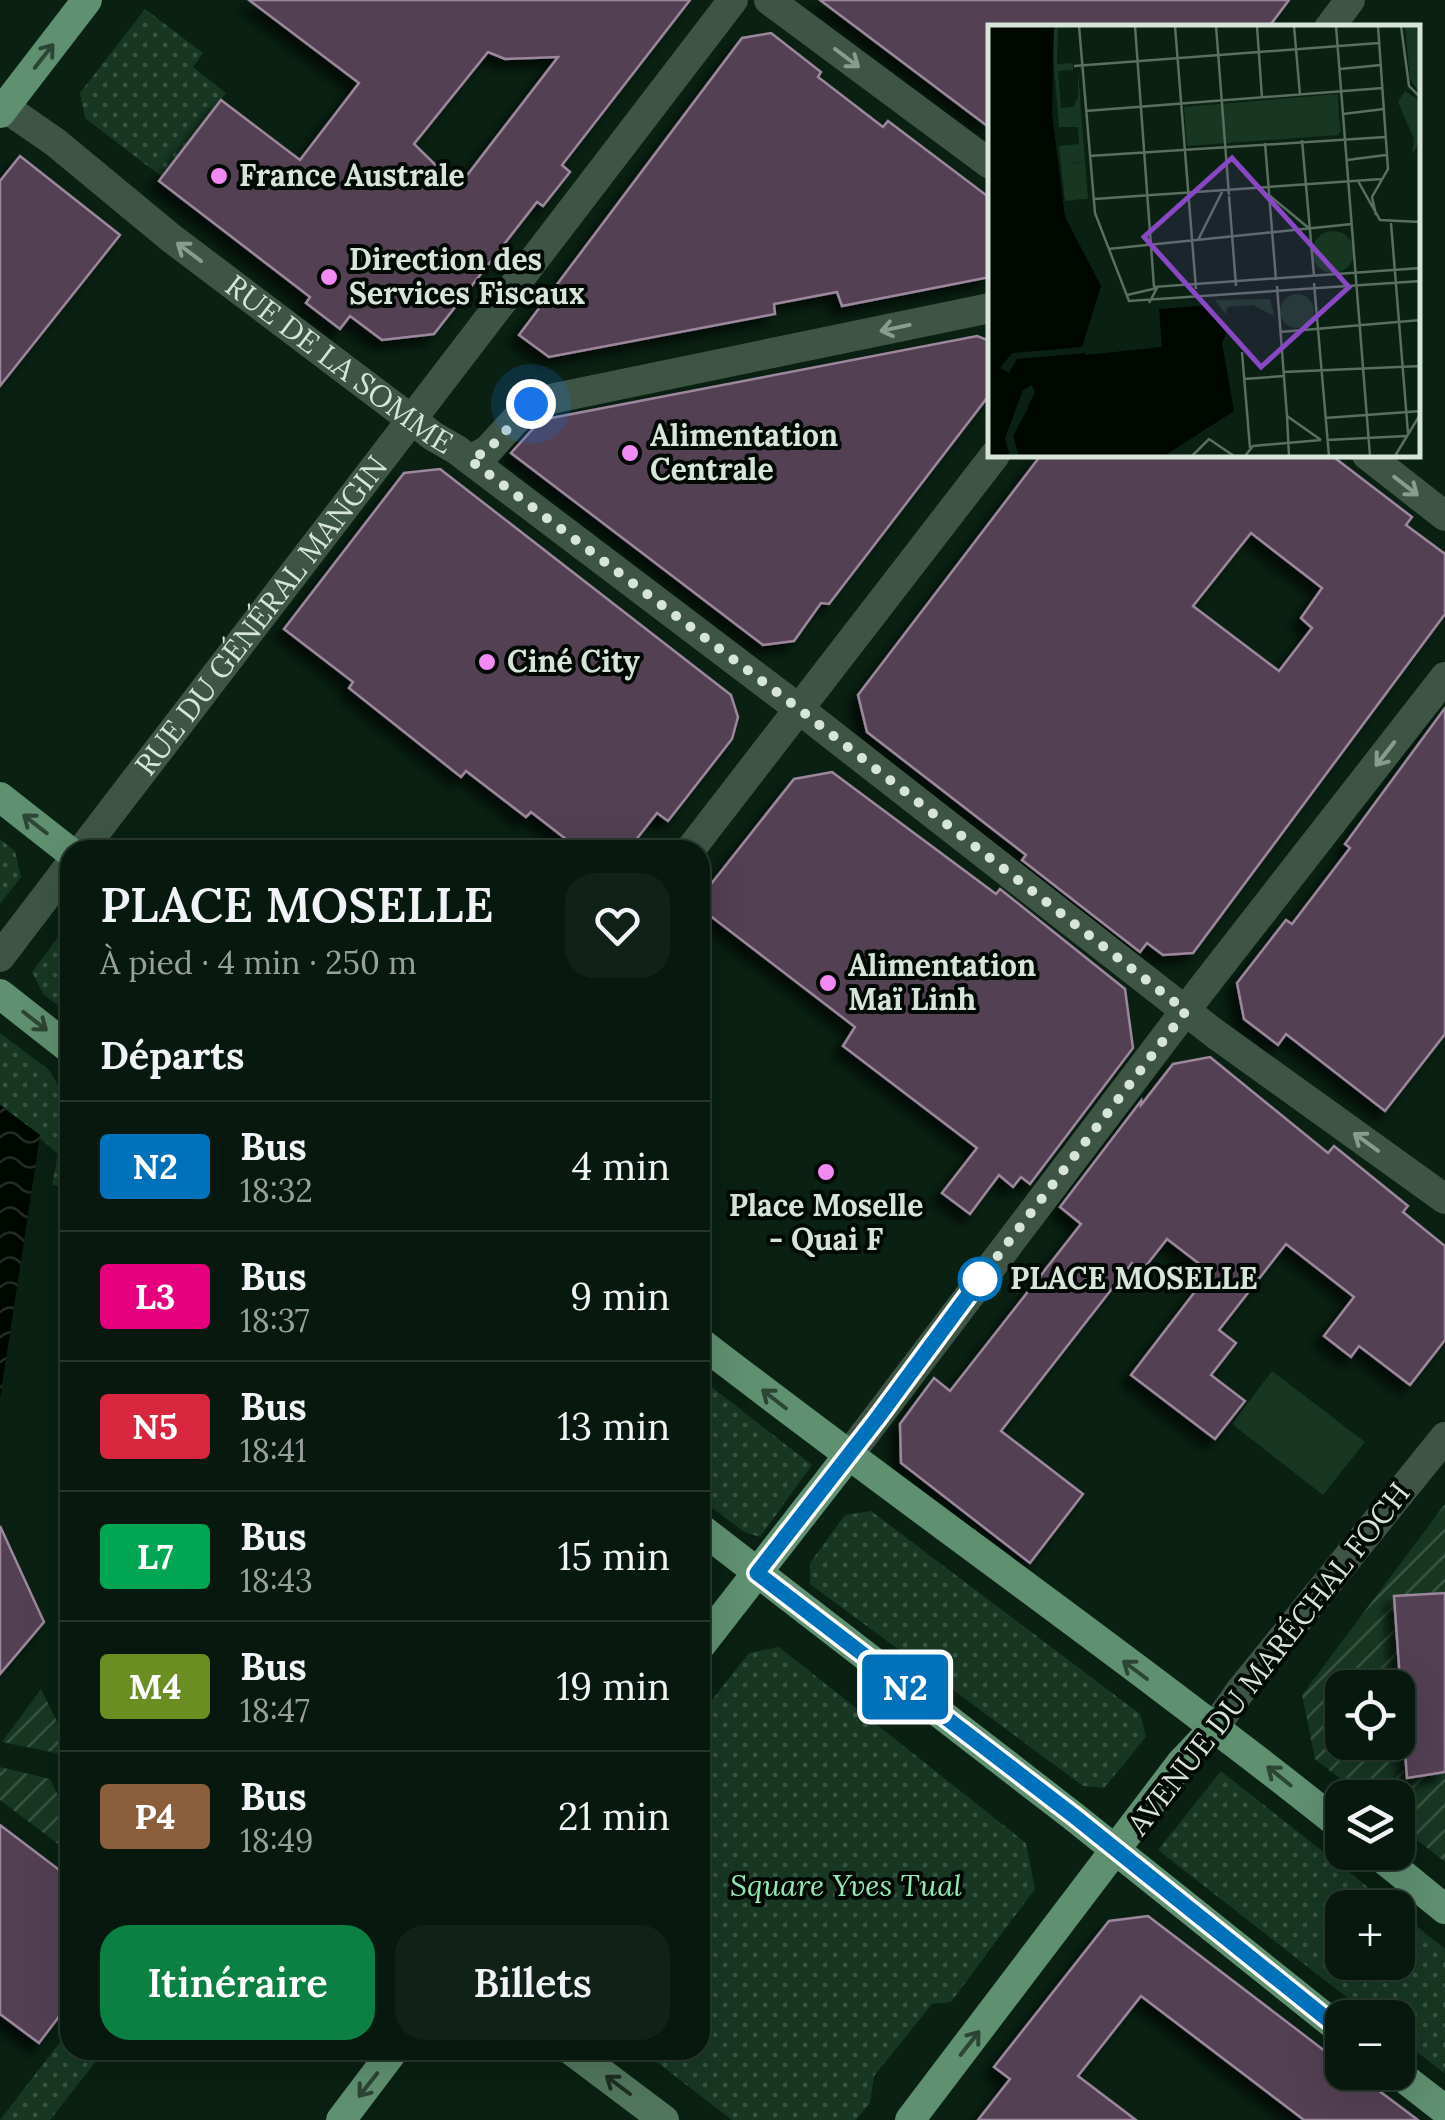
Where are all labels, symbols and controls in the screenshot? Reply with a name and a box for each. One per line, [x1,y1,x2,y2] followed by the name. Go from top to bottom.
[988,25,1420,458] inset map
[33,43,54,70] one-way arrow
[833,47,860,68] one-way arrow
[239,156,465,194] place label: France Australe
[208,165,230,187] marker: France Australe
[349,240,585,312] place label: Direction des Services Fiscaux
[176,242,203,263] one-way arrow
[218,266,460,462] street label: RUE DE LA SOMME
[318,266,340,288] marker: Direction des Services Fiscaux
[879,319,911,338] one-way arrow
[506,379,556,429] your location
[650,416,838,488] place label: Alimentation Centrale
[619,442,641,464] marker: Alimentation Centrale
[126,448,395,783] street label: RUE DU GÉNÉRAL MANGIN
[1392,475,1419,496] one-way arrow
[507,642,640,681] place label: Ciné City
[476,651,498,673] marker: Ciné City
[1375,740,1396,767] one-way arrow
[22,814,49,835] one-way arrow
[565,873,670,978] button: heart
[100,874,493,935] text: PLACE MOSELLE
[100,942,417,983] text: À pied · 4 min · 250 m
[848,946,1036,1018] place label: Alimentation Maï Linh
[817,972,839,994] marker: Alimentation Maï Linh
[21,1011,48,1032] one-way arrow
[100,1031,244,1079] text: Départs
[240,1122,307,1170] text: Bus
[1353,1132,1380,1153] one-way arrow
[572,1142,670,1190] text: 4 min
[132,1144,178,1189] text: N2
[815,1161,837,1183] marker: Place Moselle - Quai F
[240,1170,313,1211] text: 18:32
[729,1186,923,1258] place label: Place Moselle - Quai F
[240,1252,307,1300] text: Bus
[959,1258,1001,1300] marker: PLACE MOSELLE
[1010,1259,1258,1297] place label: PLACE MOSELLE
[570,1272,670,1320] text: 9 min
[135,1274,175,1319] text: L3
[240,1300,309,1341] text: 18:37
[240,1382,307,1430] text: Bus
[761,1389,788,1410] one-way arrow
[557,1402,670,1450] text: 13 min
[132,1404,178,1449] text: N5
[240,1430,307,1471] text: 18:41
[1118,1474,1418,1843] street label: AVENUE DU MARÉCHAL FOCH
[240,1512,307,1560] text: Bus
[558,1532,670,1580] text: 15 min
[137,1534,173,1579] text: L7
[240,1560,313,1601] text: 18:43
[240,1642,307,1690] text: Bus
[860,1654,950,1720] line badge: N2
[1122,1660,1150,1681] one-way arrow
[556,1662,670,1710] text: 19 min
[128,1664,182,1709] text: M4
[882,1665,928,1710] text: N2
[1325,1670,1415,2090] map controls
[1325,1670,1415,1760] button: locate
[240,1690,310,1731] text: 18:47
[1266,1766,1293,1787] one-way arrow
[240,1772,307,1820] text: Bus
[1325,1780,1415,1870] button: layers
[558,1792,670,1840] text: 21 min
[134,1794,176,1839] text: P4
[240,1820,313,1861] text: 18:49
[730,1866,963,1904] park label: Square Yves Tual
[1325,1890,1415,1980] button: +
[100,1925,375,2040] button: Itinéraire
[395,1925,670,2040] button: Billets
[1325,2000,1415,2090] button: −
[959,2031,981,2057] one-way arrow
[357,2072,379,2098] one-way arrow
[605,2075,632,2096] one-way arrow

